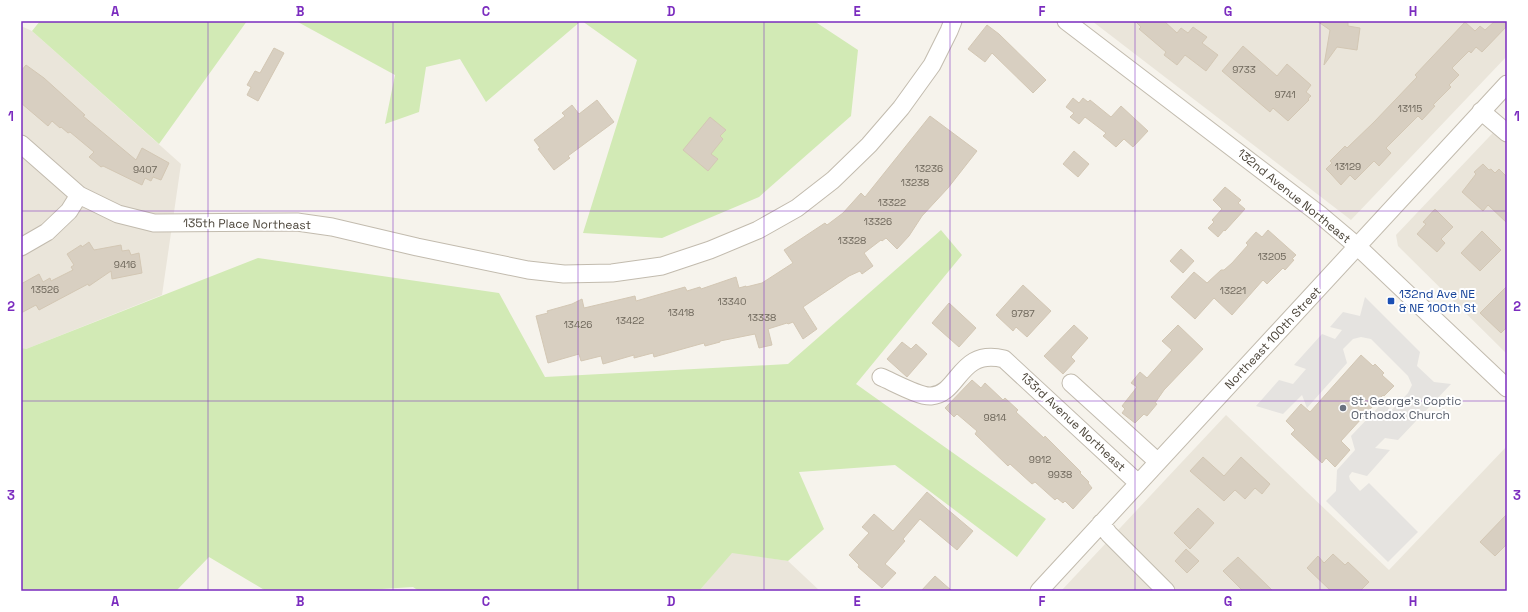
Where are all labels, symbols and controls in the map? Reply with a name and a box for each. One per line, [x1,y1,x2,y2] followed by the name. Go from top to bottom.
[111,3,120,20] text: A
[296,3,305,20] text: B
[482,3,490,20] text: C
[667,3,676,20] text: D
[853,3,861,20] text: E
[1039,3,1046,20] text: F
[1224,3,1232,20] text: G
[1409,3,1417,20] text: H
[1232,63,1256,76] house number: 9733
[1274,88,1296,101] house number: 9741
[1398,102,1422,115] house number: 13115
[8,108,14,125] text: 1
[1514,108,1520,125] text: 1
[1234,145,1354,247] street label: 132nd Avenue Northeast
[1335,160,1361,173] house number: 13129
[915,162,943,175] house number: 13236
[133,163,157,176] house number: 9407
[901,176,929,189] house number: 13238
[878,196,906,209] house number: 13322
[183,215,311,233] street label: 135th Place Northeast
[864,215,892,228] house number: 13326
[838,234,866,247] house number: 13328
[1258,250,1286,263] house number: 13205
[114,258,136,271] house number: 9416
[31,283,59,296] house number: 13526
[1221,283,1325,393] street label: Northeast 100th Street
[1220,284,1246,297] house number: 13221
[1399,286,1476,316] place label: 132nd Ave NE & NE 100th St
[718,295,746,308] house number: 13340
[1386,296,1396,306] marker: 132nd Ave NE & NE 100th St
[7,298,15,315] text: 2
[1513,298,1521,315] text: 2
[668,306,694,319] house number: 13418
[1011,307,1035,320] house number: 9787
[748,311,776,324] house number: 13338
[616,314,644,327] house number: 13422
[564,318,592,331] house number: 13426
[1017,369,1129,475] street label: 133rd Avenue Northeast
[1351,393,1461,423] place label: St. George's Coptic Orthodox Church
[1338,403,1348,413] marker: St. George's Coptic Orthodox Church
[984,411,1006,424] house number: 9814
[1029,453,1051,466] house number: 9912
[1048,468,1072,481] house number: 9938
[7,487,15,504] text: 3
[1513,487,1521,504] text: 3
[111,593,120,610] text: A
[296,593,305,610] text: B
[482,593,490,610] text: C
[667,593,676,610] text: D
[853,593,861,610] text: E
[1039,593,1046,610] text: F
[1224,593,1232,610] text: G
[1409,593,1417,610] text: H

